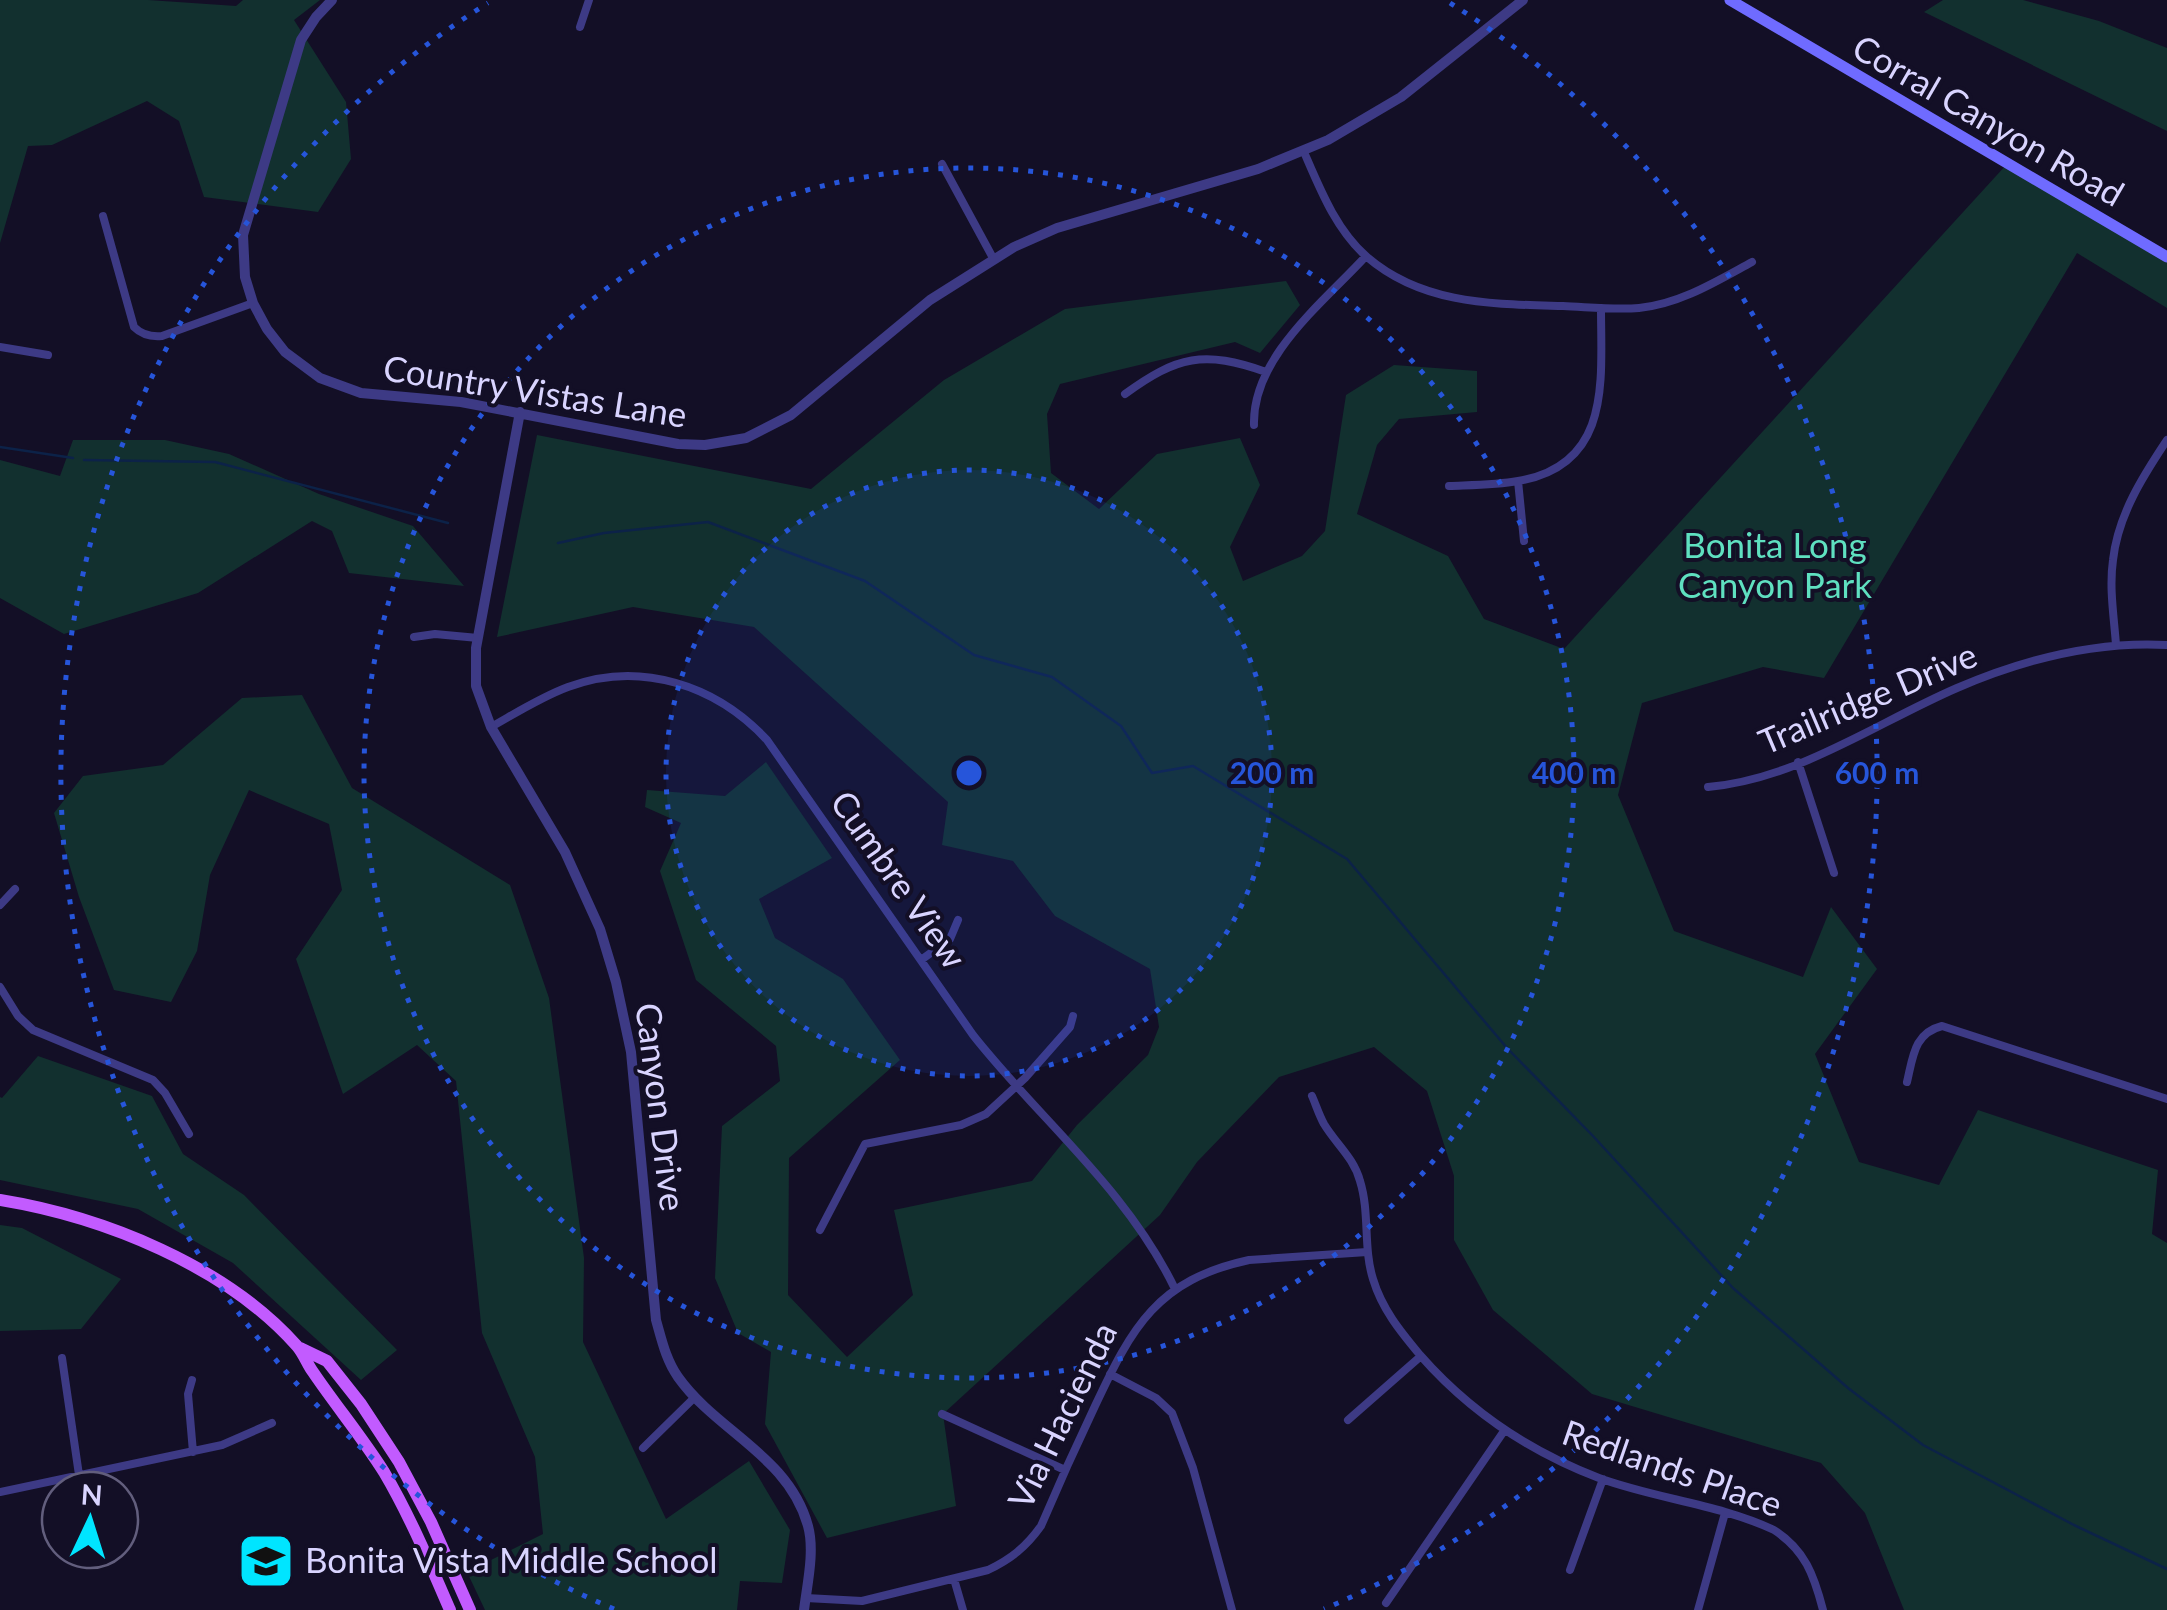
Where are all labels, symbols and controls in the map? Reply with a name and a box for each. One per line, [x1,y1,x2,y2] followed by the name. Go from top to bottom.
[1846,25,2132,214] street label: Corral Canyon Road
[381,345,690,435] street label: Country Vistas Lane
[1678,523,1872,605] park label: Bonita Long Canyon Park
[1752,632,1983,762] street label: Trailridge Drive
[1230,754,1314,790] text: 200 m
[1532,754,1616,790] text: 400 m
[1835,754,1919,790] text: 600 m
[951,755,987,791] centre of rings
[823,782,976,976] street label: Cumbre View
[628,1000,696,1213] street label: Canyon Drive
[998,1315,1124,1515] street label: Via Hacienda
[1557,1410,1788,1524] street label: Redlands Place
[40,1470,140,1570] north arrow
[80,1476,104,1512] text: N
[236,1531,296,1591] school or university icon: Bonita Vista Middle School
[305,1538,718,1580] place label: Bonita Vista Middle School

